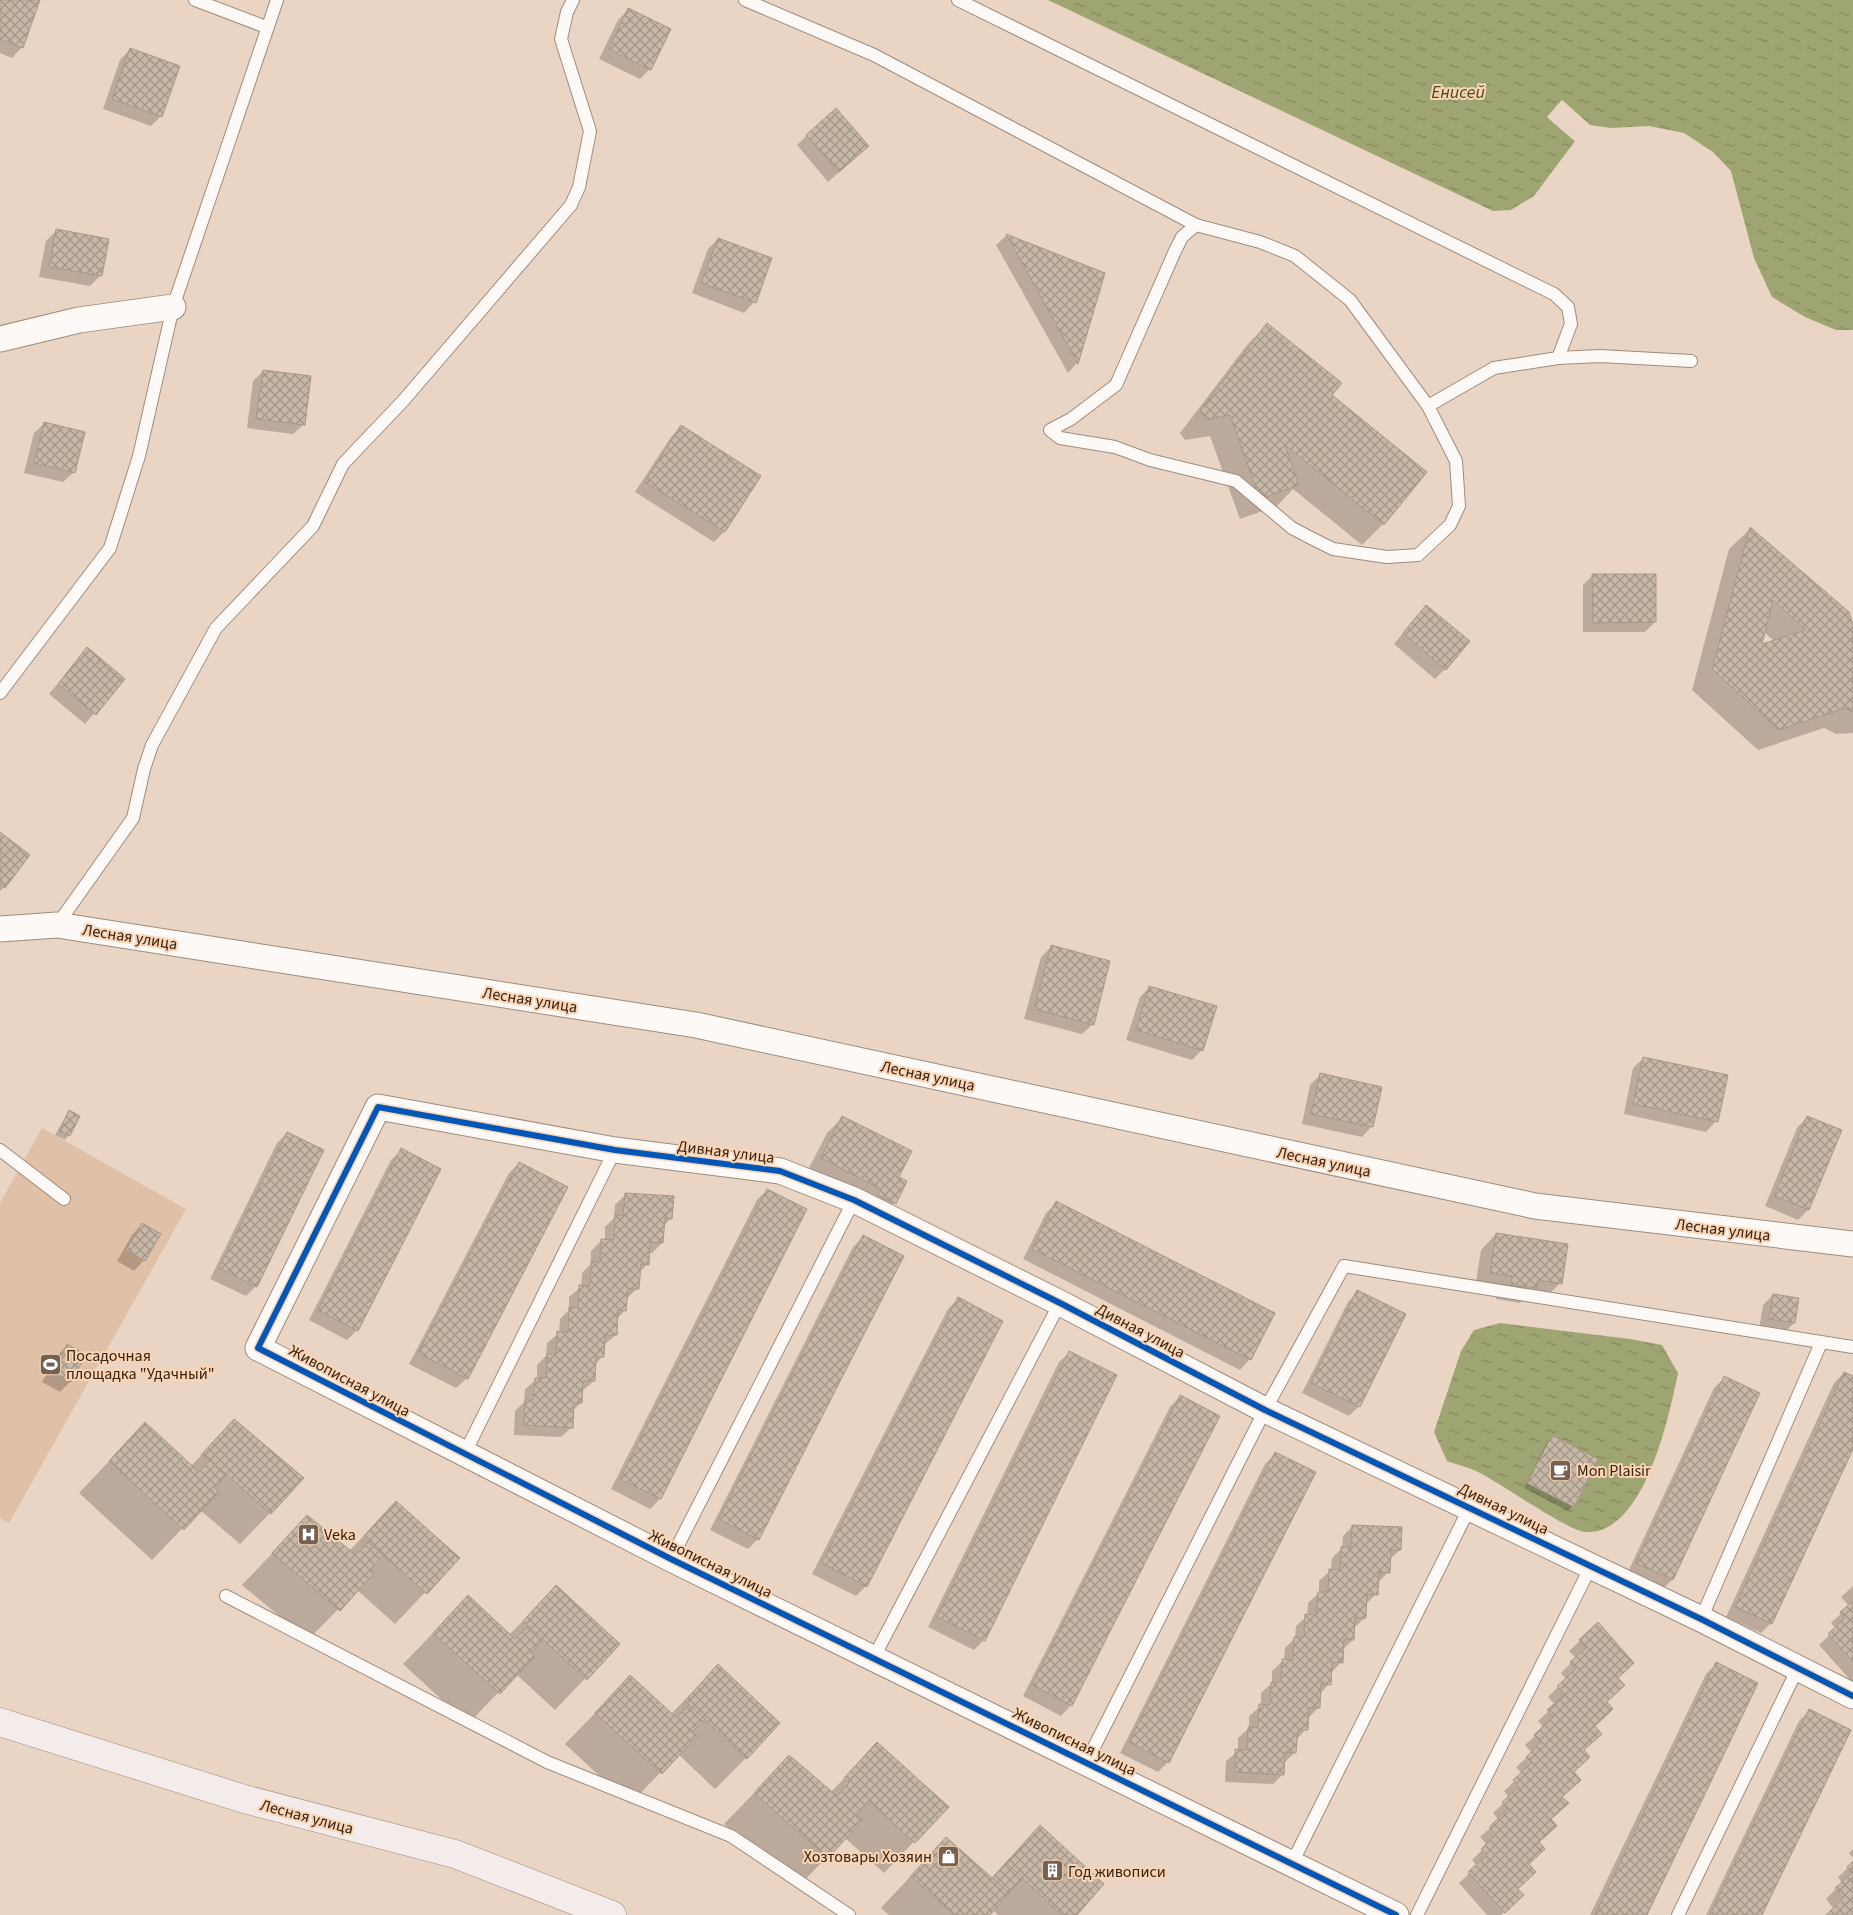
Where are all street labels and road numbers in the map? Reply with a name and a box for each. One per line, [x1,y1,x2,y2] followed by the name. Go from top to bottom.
[81,919,179,955] street label: Лесная улица
[481,982,579,1018] street label: Лесная улица
[879,1055,977,1097] street label: Лесная улица
[676,1135,776,1169] street label: Дивная улица
[1275,1141,1373,1183] street label: Лесная улица
[1674,1213,1772,1247] street label: Лесная улица
[1092,1298,1189,1364] street label: Дивная улица
[285,1340,414,1422] street label: Живописная улица
[1455,1478,1552,1540] street label: Дивная улица
[645,1524,776,1603] street label: Живописная улица
[1009,1702,1140,1781] street label: Живописная улица
[258,1794,356,1840] street label: Лесная улица

